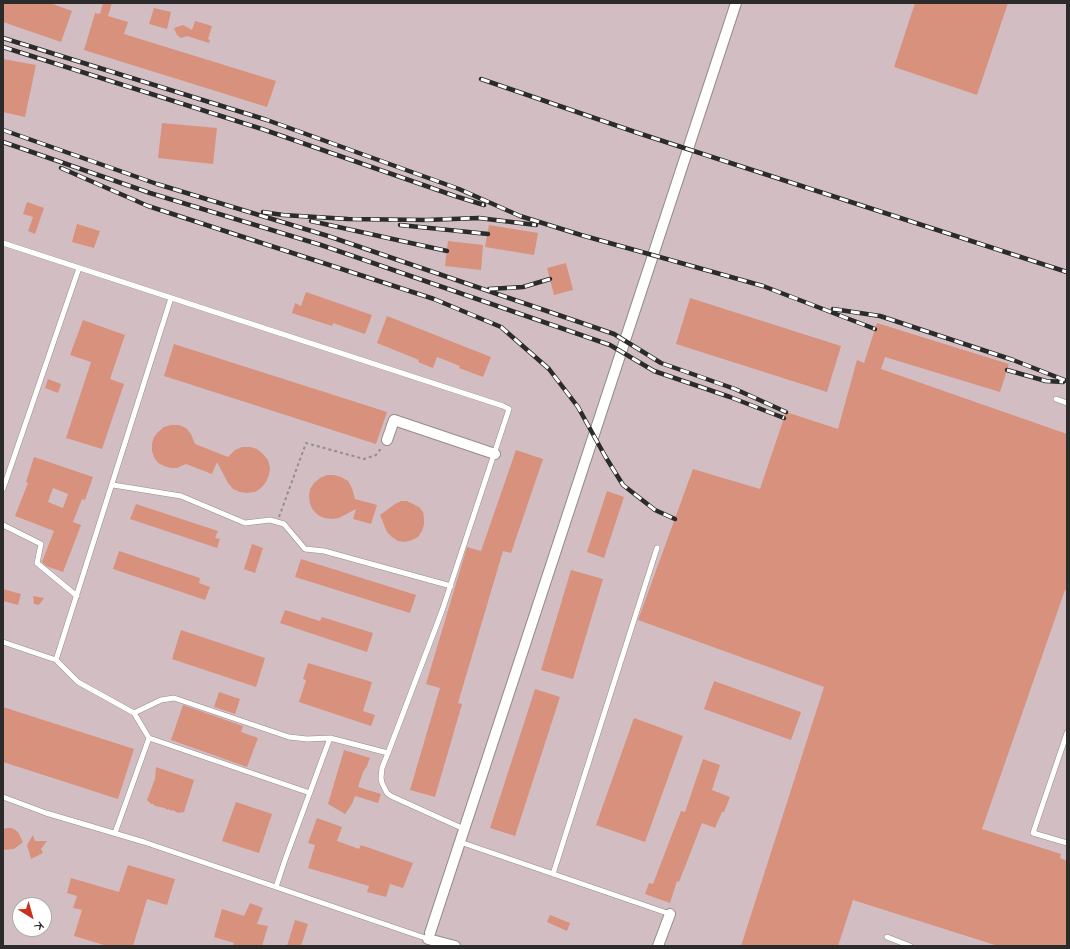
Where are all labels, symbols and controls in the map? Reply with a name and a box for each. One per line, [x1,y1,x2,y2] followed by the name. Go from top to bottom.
[12,897,52,937] north arrow
[31,918,46,934] text: K

